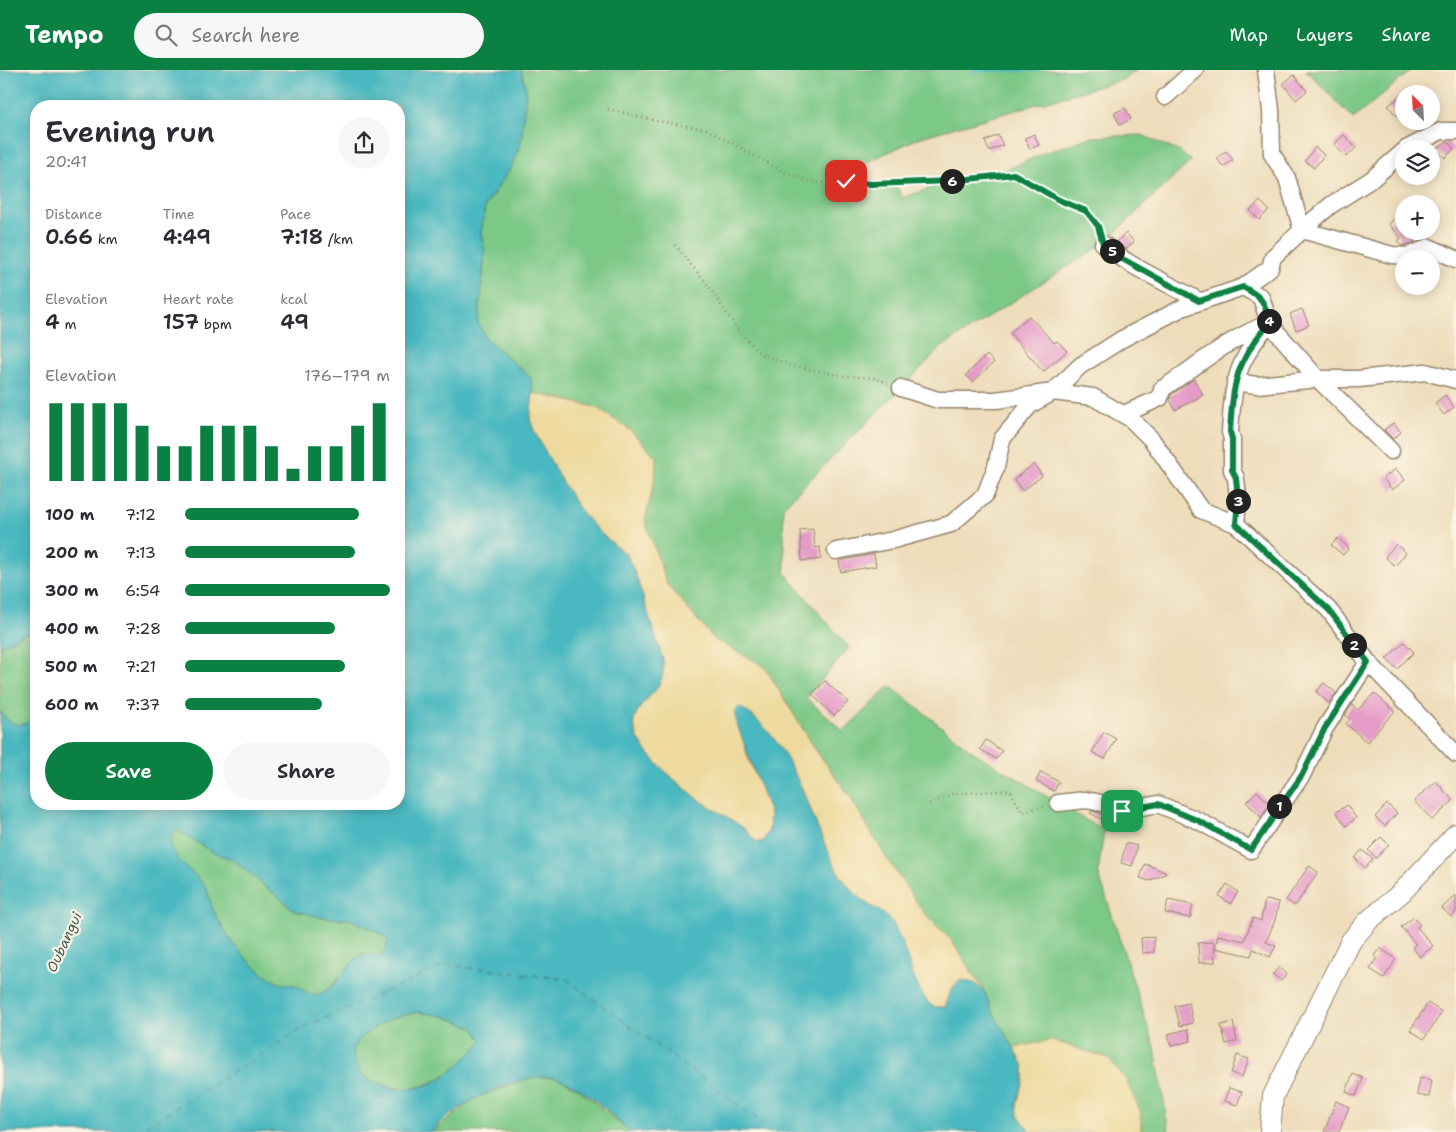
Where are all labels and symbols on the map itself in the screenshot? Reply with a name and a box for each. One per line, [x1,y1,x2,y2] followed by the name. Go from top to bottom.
[1395,85,1440,130] north arrow
[825,160,867,202] pin
[940,168,964,194] pin: 6
[1100,238,1124,264] pin: 5
[1256,308,1282,334] pin: 4
[1226,488,1250,514] pin: 3
[1342,632,1366,658] pin: 2
[1101,790,1143,832] pin
[1266,794,1292,818] pin: 1
[42,908,86,975] water label: Oubangui

